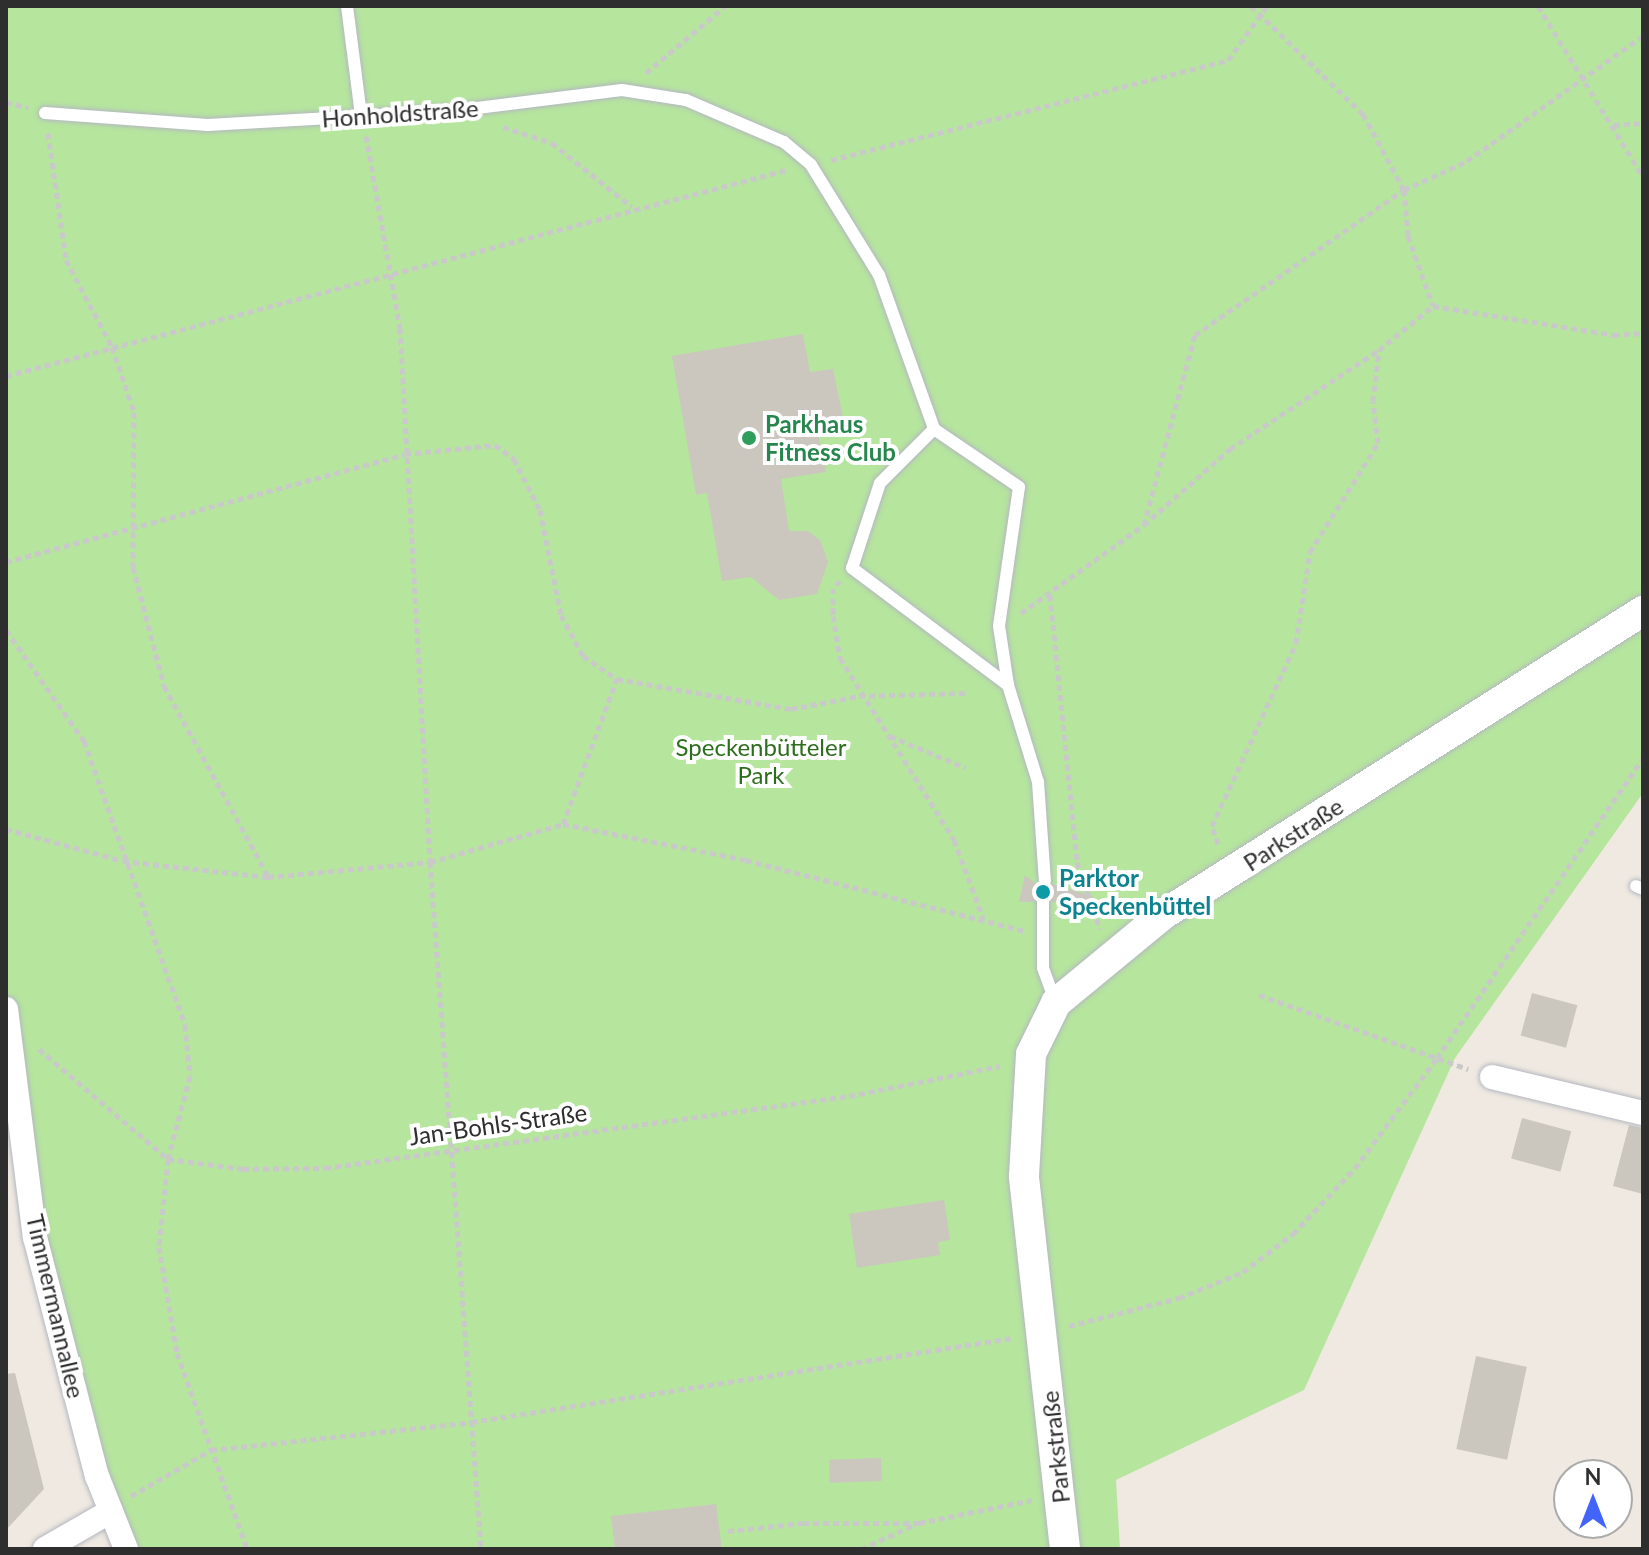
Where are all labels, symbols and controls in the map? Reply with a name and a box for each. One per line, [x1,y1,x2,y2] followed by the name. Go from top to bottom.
[321,93,479,133] street label: Honholdstraße
[765,410,896,466] place label: Parkhaus Fitness Club
[740,429,758,447] marker: Parkhaus Fitness Club
[676,733,846,789] park label: Speckenbütteler Park
[1238,791,1348,877] street label: Parkstraße
[1059,864,1211,920] place label: Parktor Speckenbüttel
[1034,883,1052,901] marker: Parktor Speckenbüttel
[407,1097,589,1151] street label: Jan-Bohls-Straße
[21,1211,91,1401] street label: Timmermannallee
[1035,1389,1075,1505] street label: Parkstraße
[1553,1459,1633,1539] north arrow
[1585,1463,1601,1490] text: N

